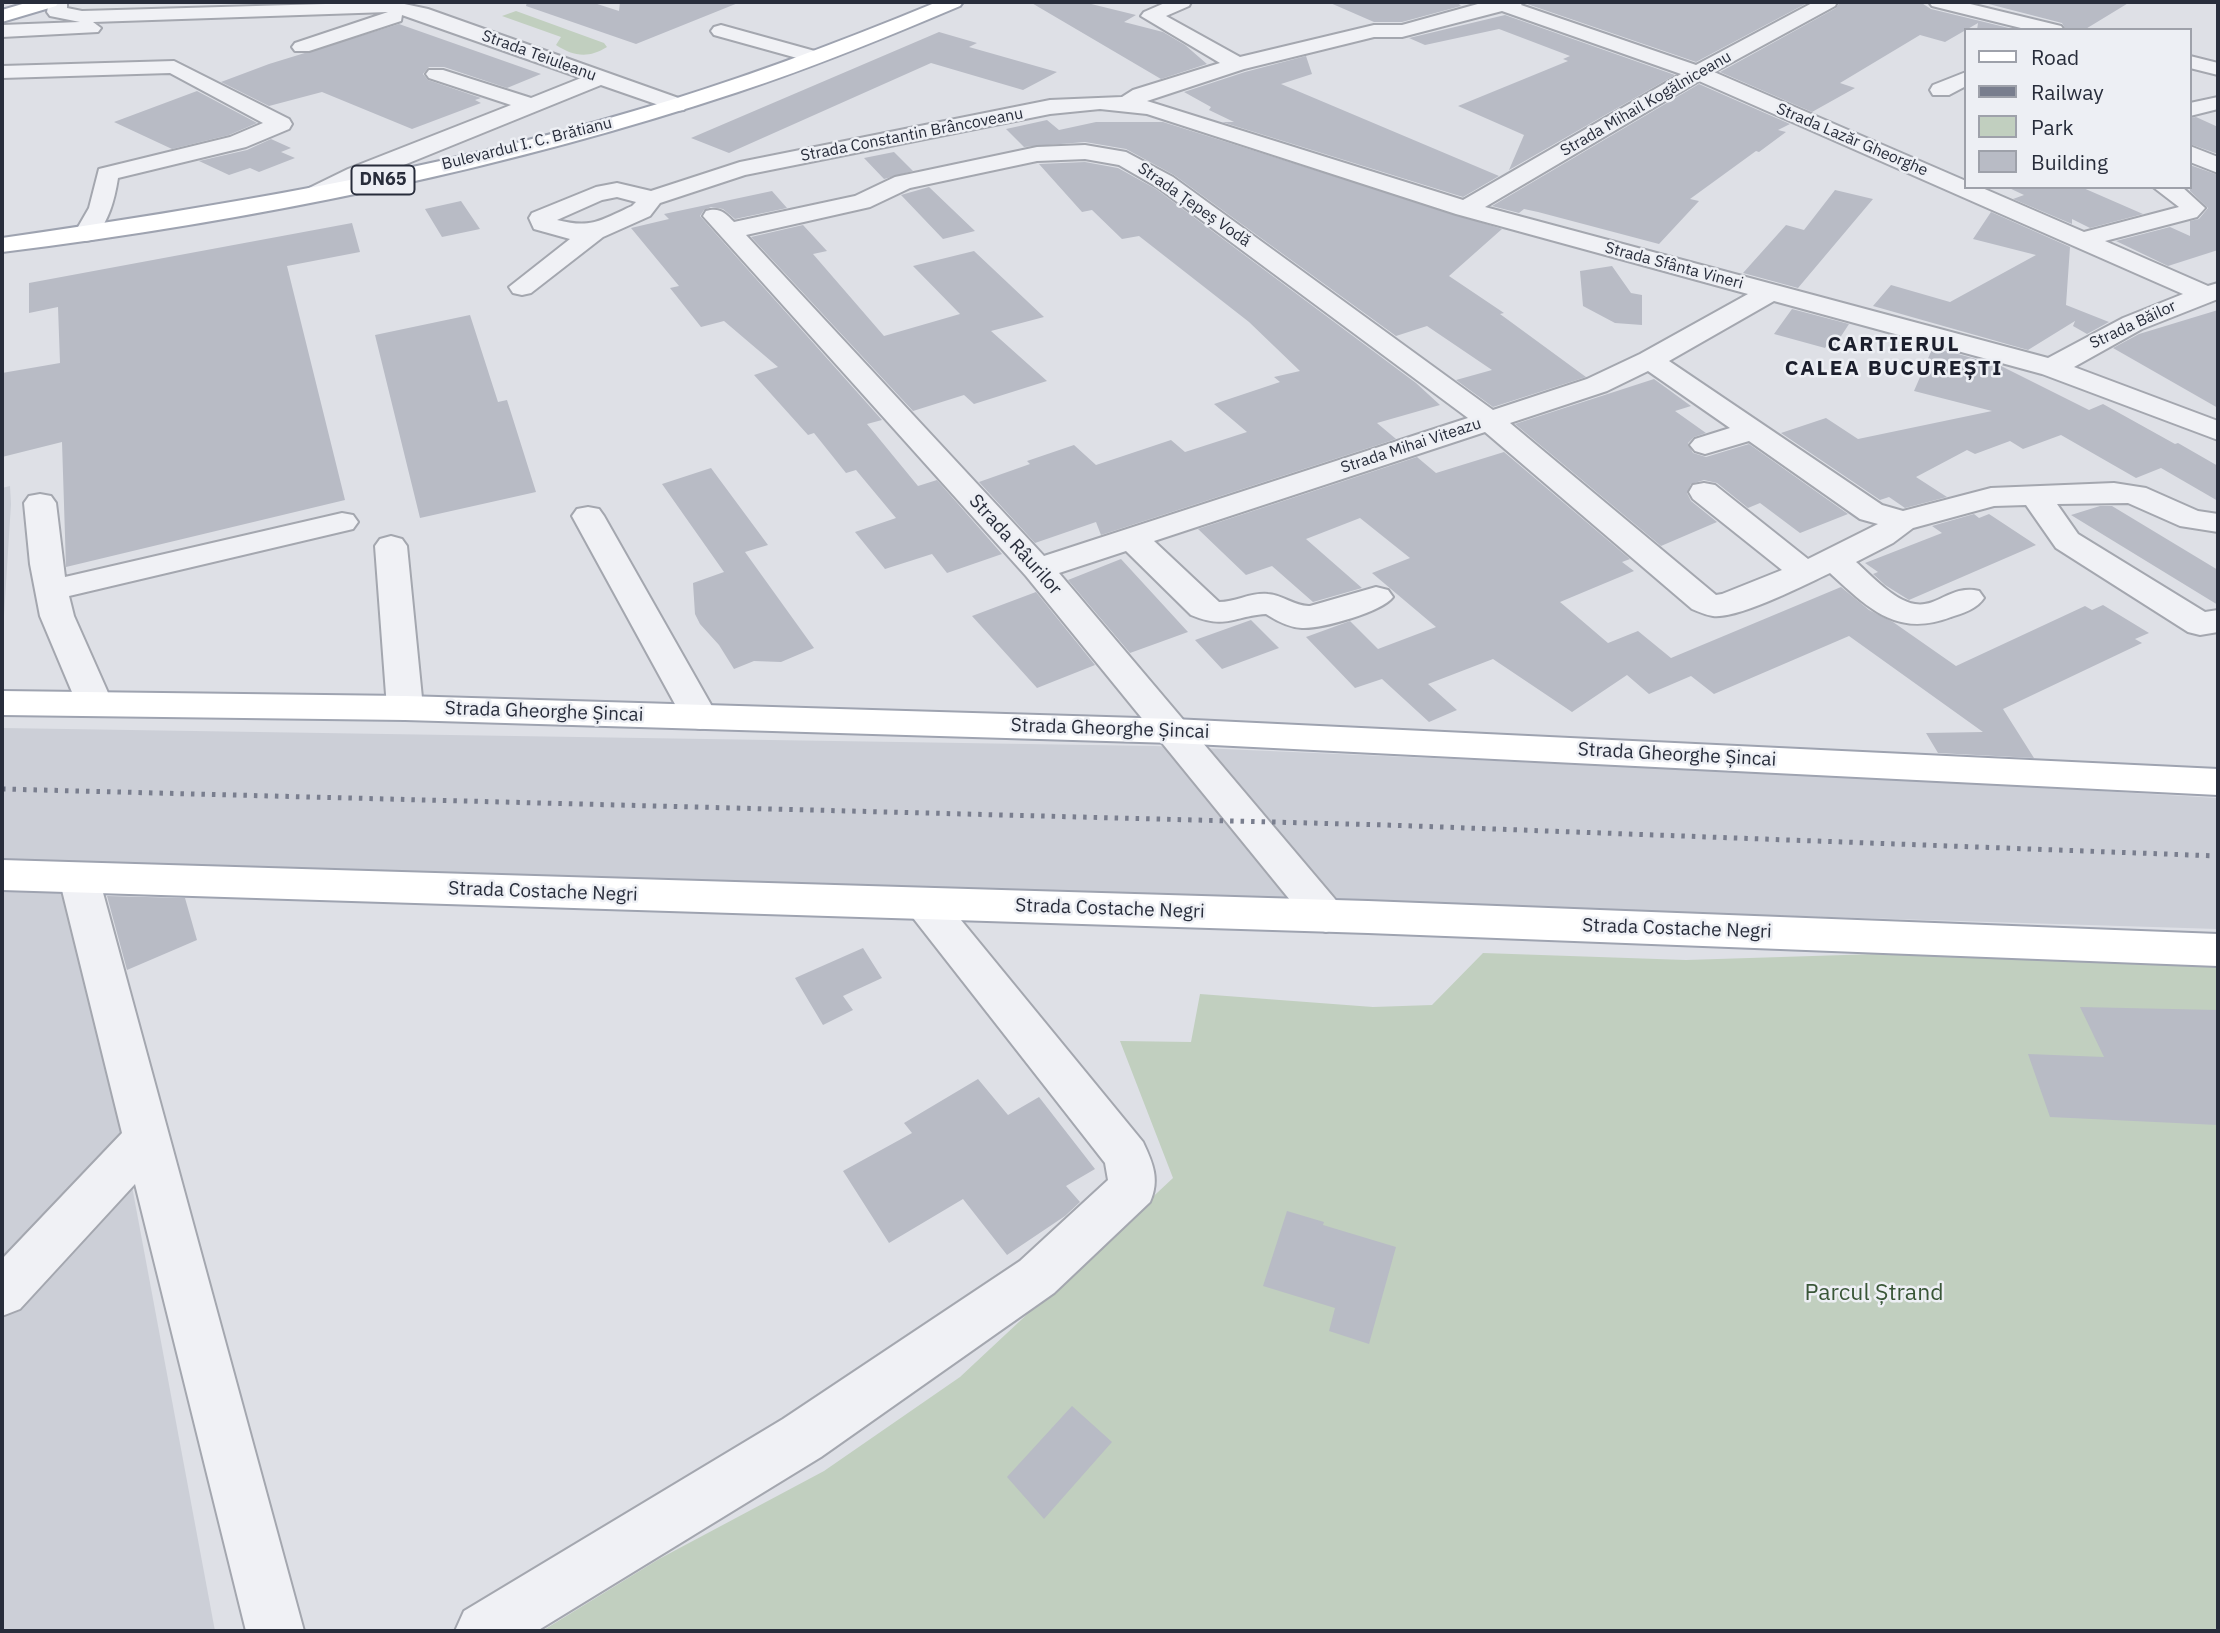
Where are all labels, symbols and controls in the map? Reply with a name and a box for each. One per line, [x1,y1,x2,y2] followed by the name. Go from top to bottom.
[479,26,599,86] street label: Strada Teiuleanu
[1965,28,2192,189] legend
[2031,43,2079,71] text: Road
[1557,47,1735,161] street label: Strada Mihail Kogălniceanu
[2031,78,2104,106] text: Railway
[1773,99,1931,181] street label: Strada Lazăr Gheorghe
[799,104,1025,166] street label: Strada Constantin Brâncoveanu
[2031,113,2074,141] text: Park
[440,114,614,174] street label: Bulevardul I. C. Brătianu
[2031,148,2108,176] text: Building
[1134,159,1254,251] street label: Strada Țepeș Vodă
[352,166,414,195] road number: DN65
[1603,238,1745,294] street label: Strada Sfânta Vineri
[2087,297,2179,353] street label: Strada Băilor
[1787,332,2001,382] district label: CARTIERUL CALEA BUCUREȘTI
[1338,414,1484,478] street label: Strada Mihai Viteazu
[964,490,1066,600] street label: Strada Râurilor
[444,697,644,727] street label: Strada Gheorghe Șincai
[1010,714,1210,744] street label: Strada Gheorghe Șincai
[1577,738,1777,772] street label: Strada Gheorghe Șincai
[448,877,638,907] street label: Strada Costache Negri
[1015,894,1205,924] street label: Strada Costache Negri
[1582,914,1772,944] street label: Strada Costache Negri
[1804,1279,1944,1307] park label: Parcul Ștrand

